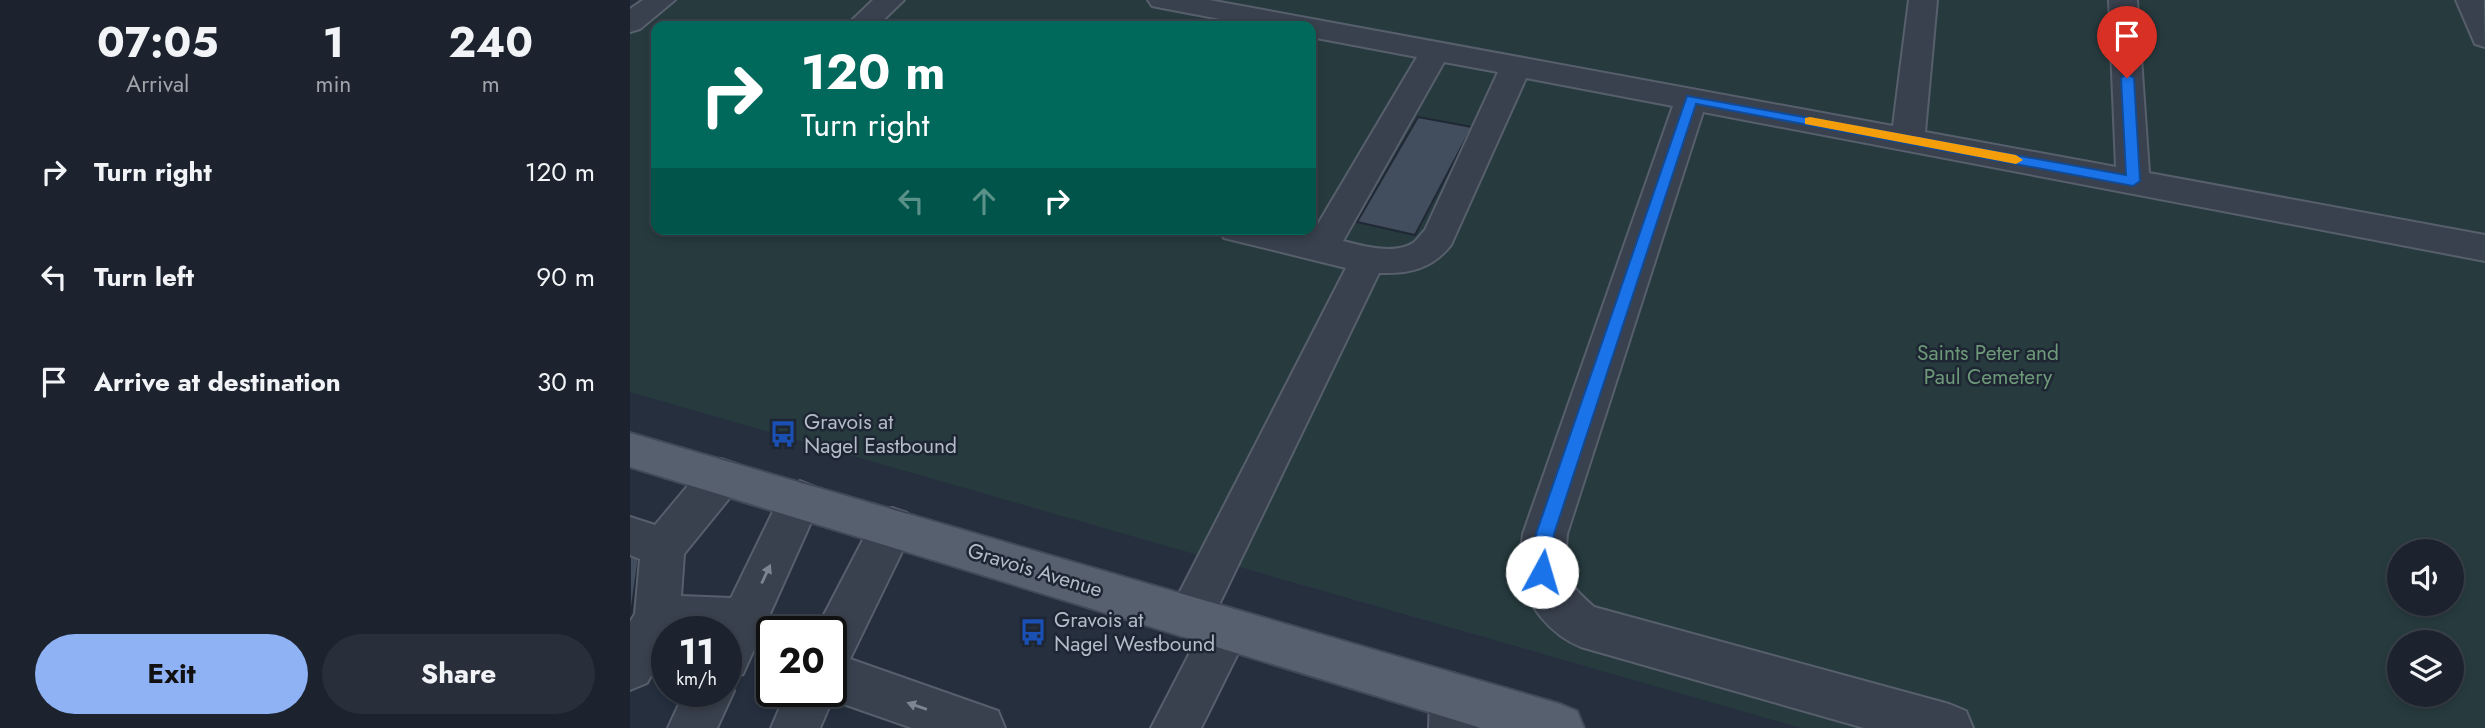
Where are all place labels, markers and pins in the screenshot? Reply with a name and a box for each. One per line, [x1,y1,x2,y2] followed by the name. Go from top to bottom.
[2097,6,2157,78] pin
[804,407,957,461] place label: Gravois at Nagel Eastbound
[768,419,798,449] bus stop icon: Gravois at Nagel Eastbound
[1054,605,1215,659] place label: Gravois at Nagel Westbound
[1018,617,1048,647] bus stop icon: Gravois at Nagel Westbound

